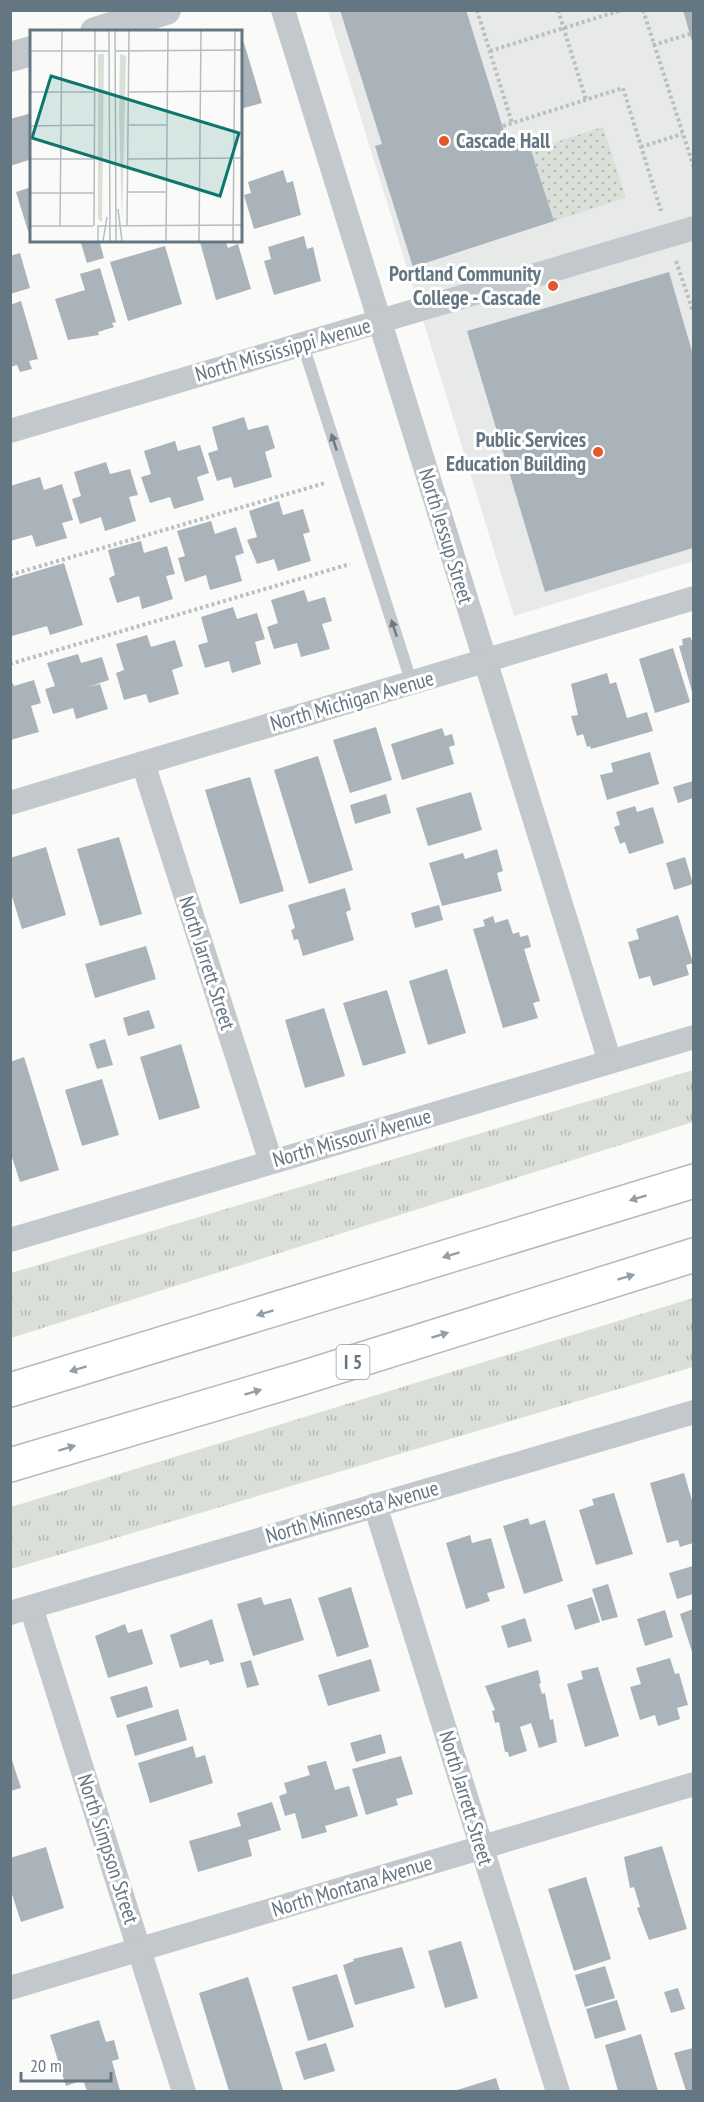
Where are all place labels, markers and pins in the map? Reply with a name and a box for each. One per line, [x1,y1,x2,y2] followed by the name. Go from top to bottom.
[456,127,551,154] place label: Cascade Hall
[437,134,451,148] marker: Cascade Hall
[389,260,542,311] place label: Portland Community College - Cascade
[546,279,560,293] marker: Portland Community College - Cascade
[446,426,586,477] place label: Public Services Education Building
[591,445,605,459] marker: Public Services Education Building

